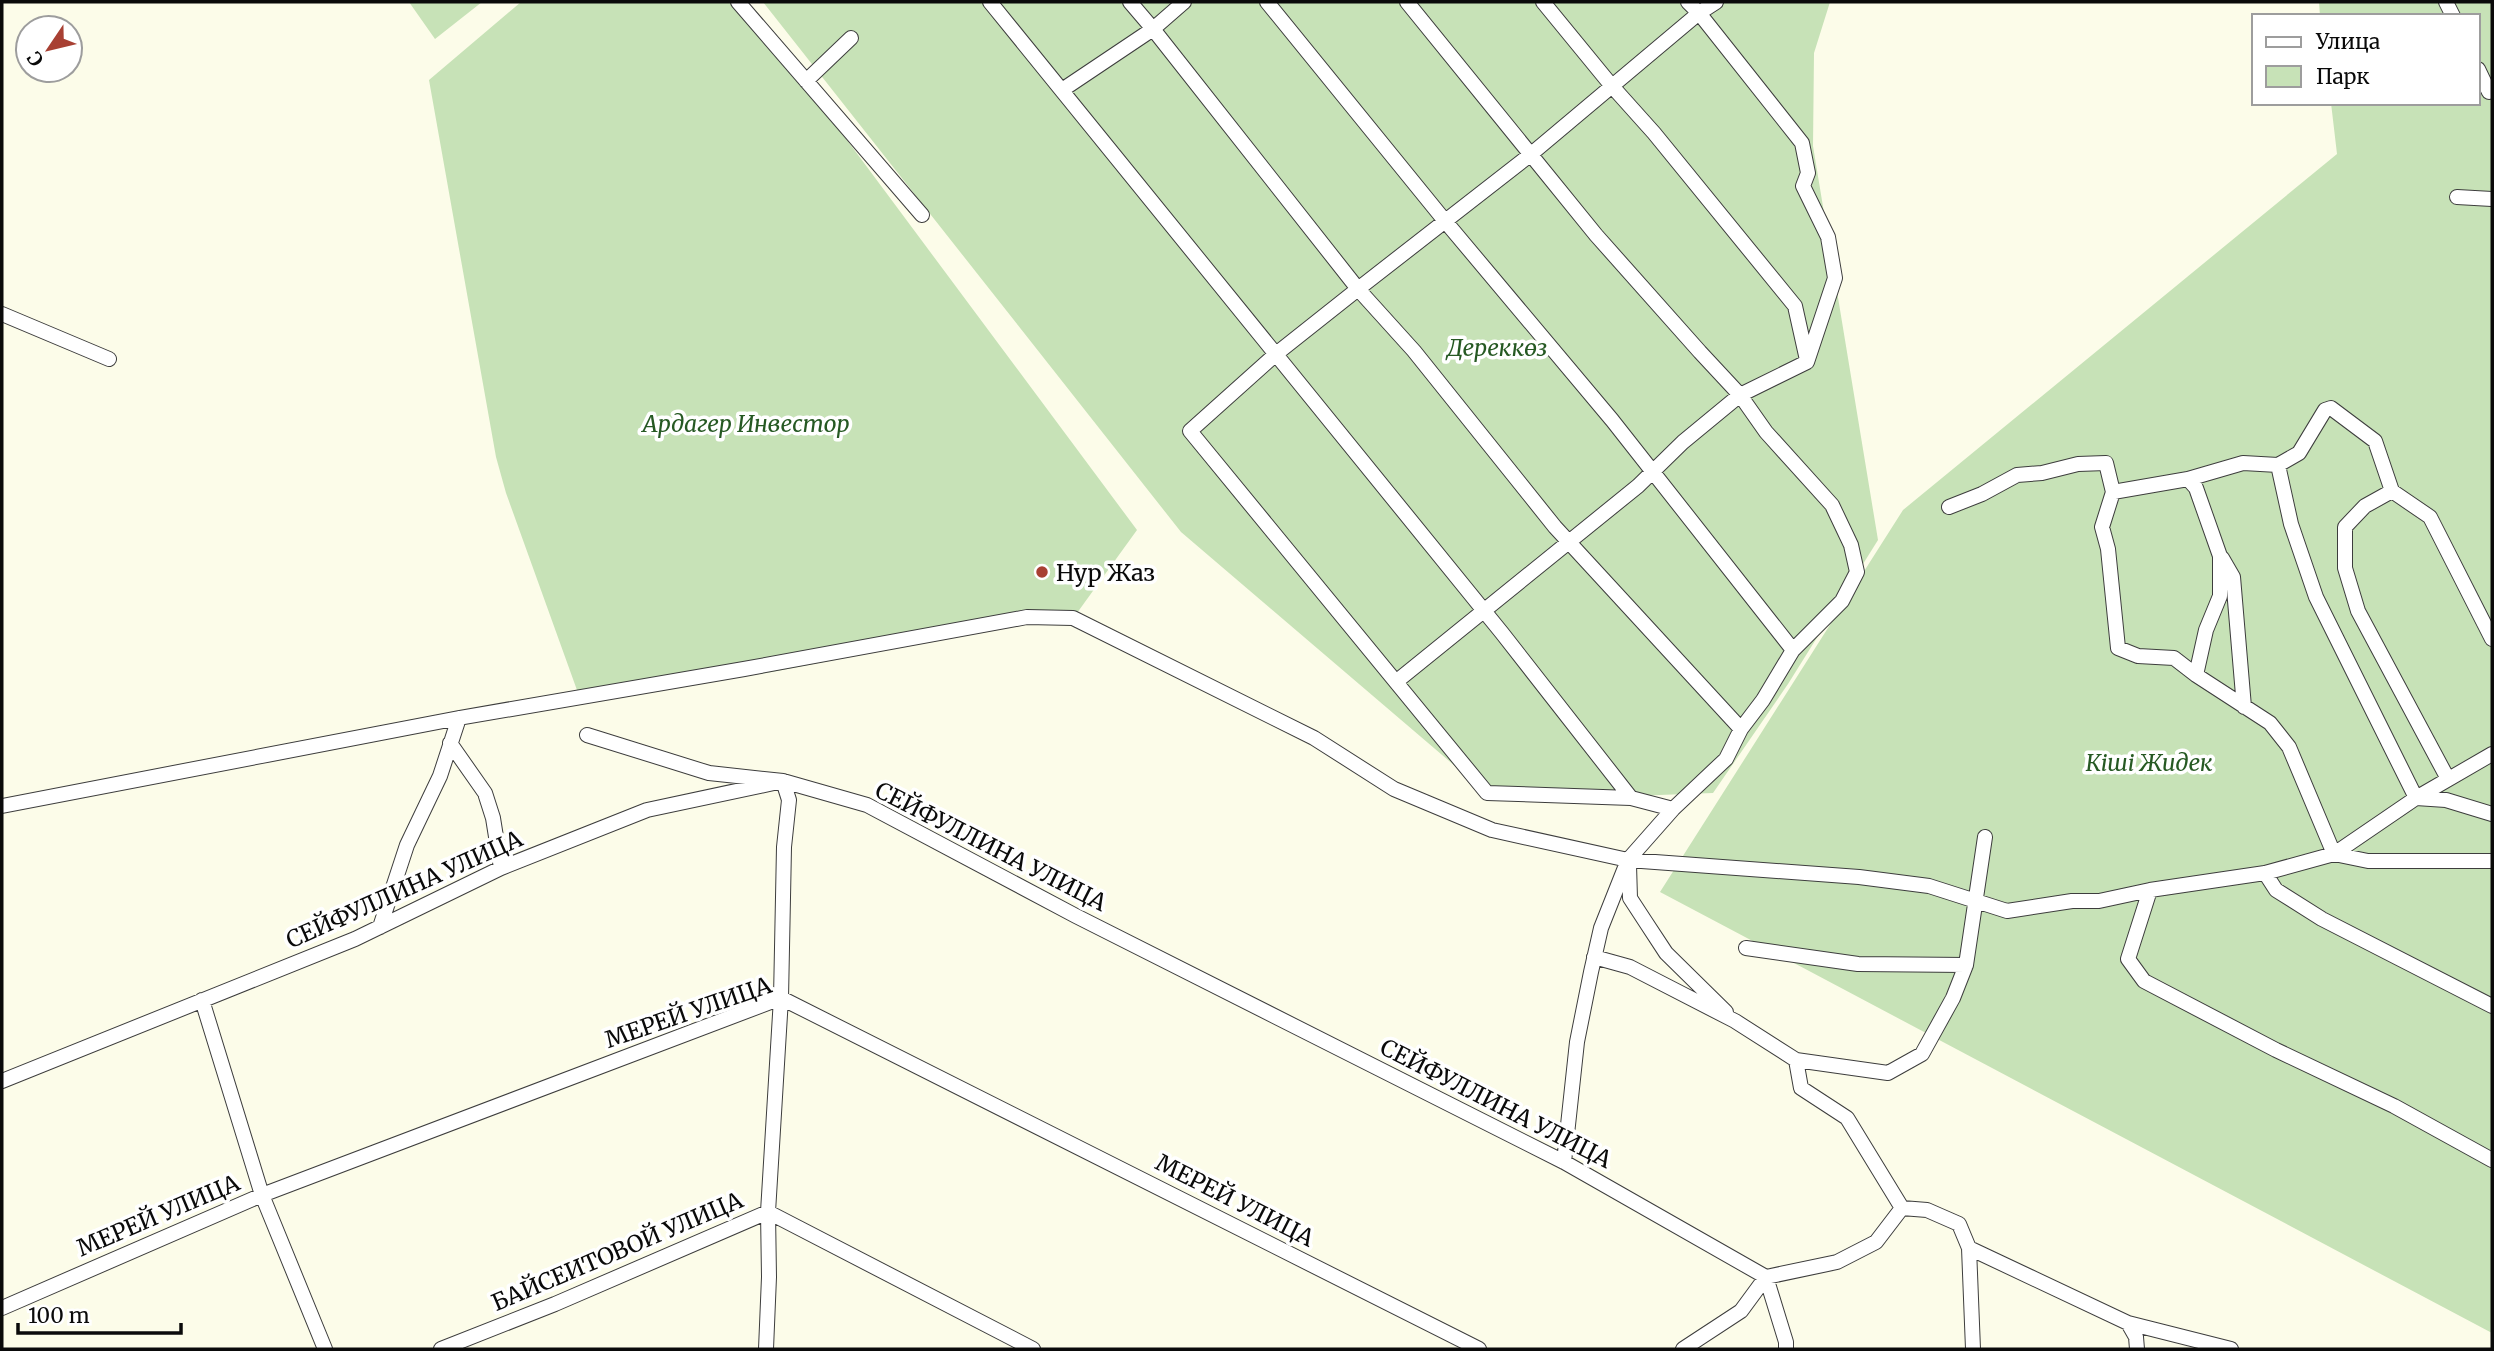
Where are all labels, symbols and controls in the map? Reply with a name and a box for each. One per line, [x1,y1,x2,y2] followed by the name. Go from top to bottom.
[14,14,84,84] north arrow
[2252,14,2480,105] legend
[2315,28,2380,55] text: Улица
[22,47,49,71] text: С
[2316,63,2370,90] text: Парк
[1445,333,1547,362] park label: Дереккөз
[641,409,850,438] park label: Ардагер Инвестор
[1056,558,1155,587] place label: Нур Жаз
[1034,564,1050,580] marker: Нур Жаз
[2085,748,2213,777] park label: Кіші Жидек
[870,775,1112,917] street label: СЕЙФУЛЛИНА УЛИЦА
[281,823,527,954] street label: СЕЙФУЛЛИНА УЛИЦА
[601,970,776,1054] street label: МЕРЕЙ УЛИЦА
[1375,1032,1617,1174] street label: СЕЙФУЛЛИНА УЛИЦА
[1151,1148,1320,1253] street label: МЕРЕЙ УЛИЦА
[72,1167,244,1262] street label: МЕРЕЙ УЛИЦА
[487,1185,748,1317] street label: БАЙСЕИТОВОЙ УЛИЦА
[18,1292,180,1336] scale bar
[28,1302,90,1329] text: 100 m

